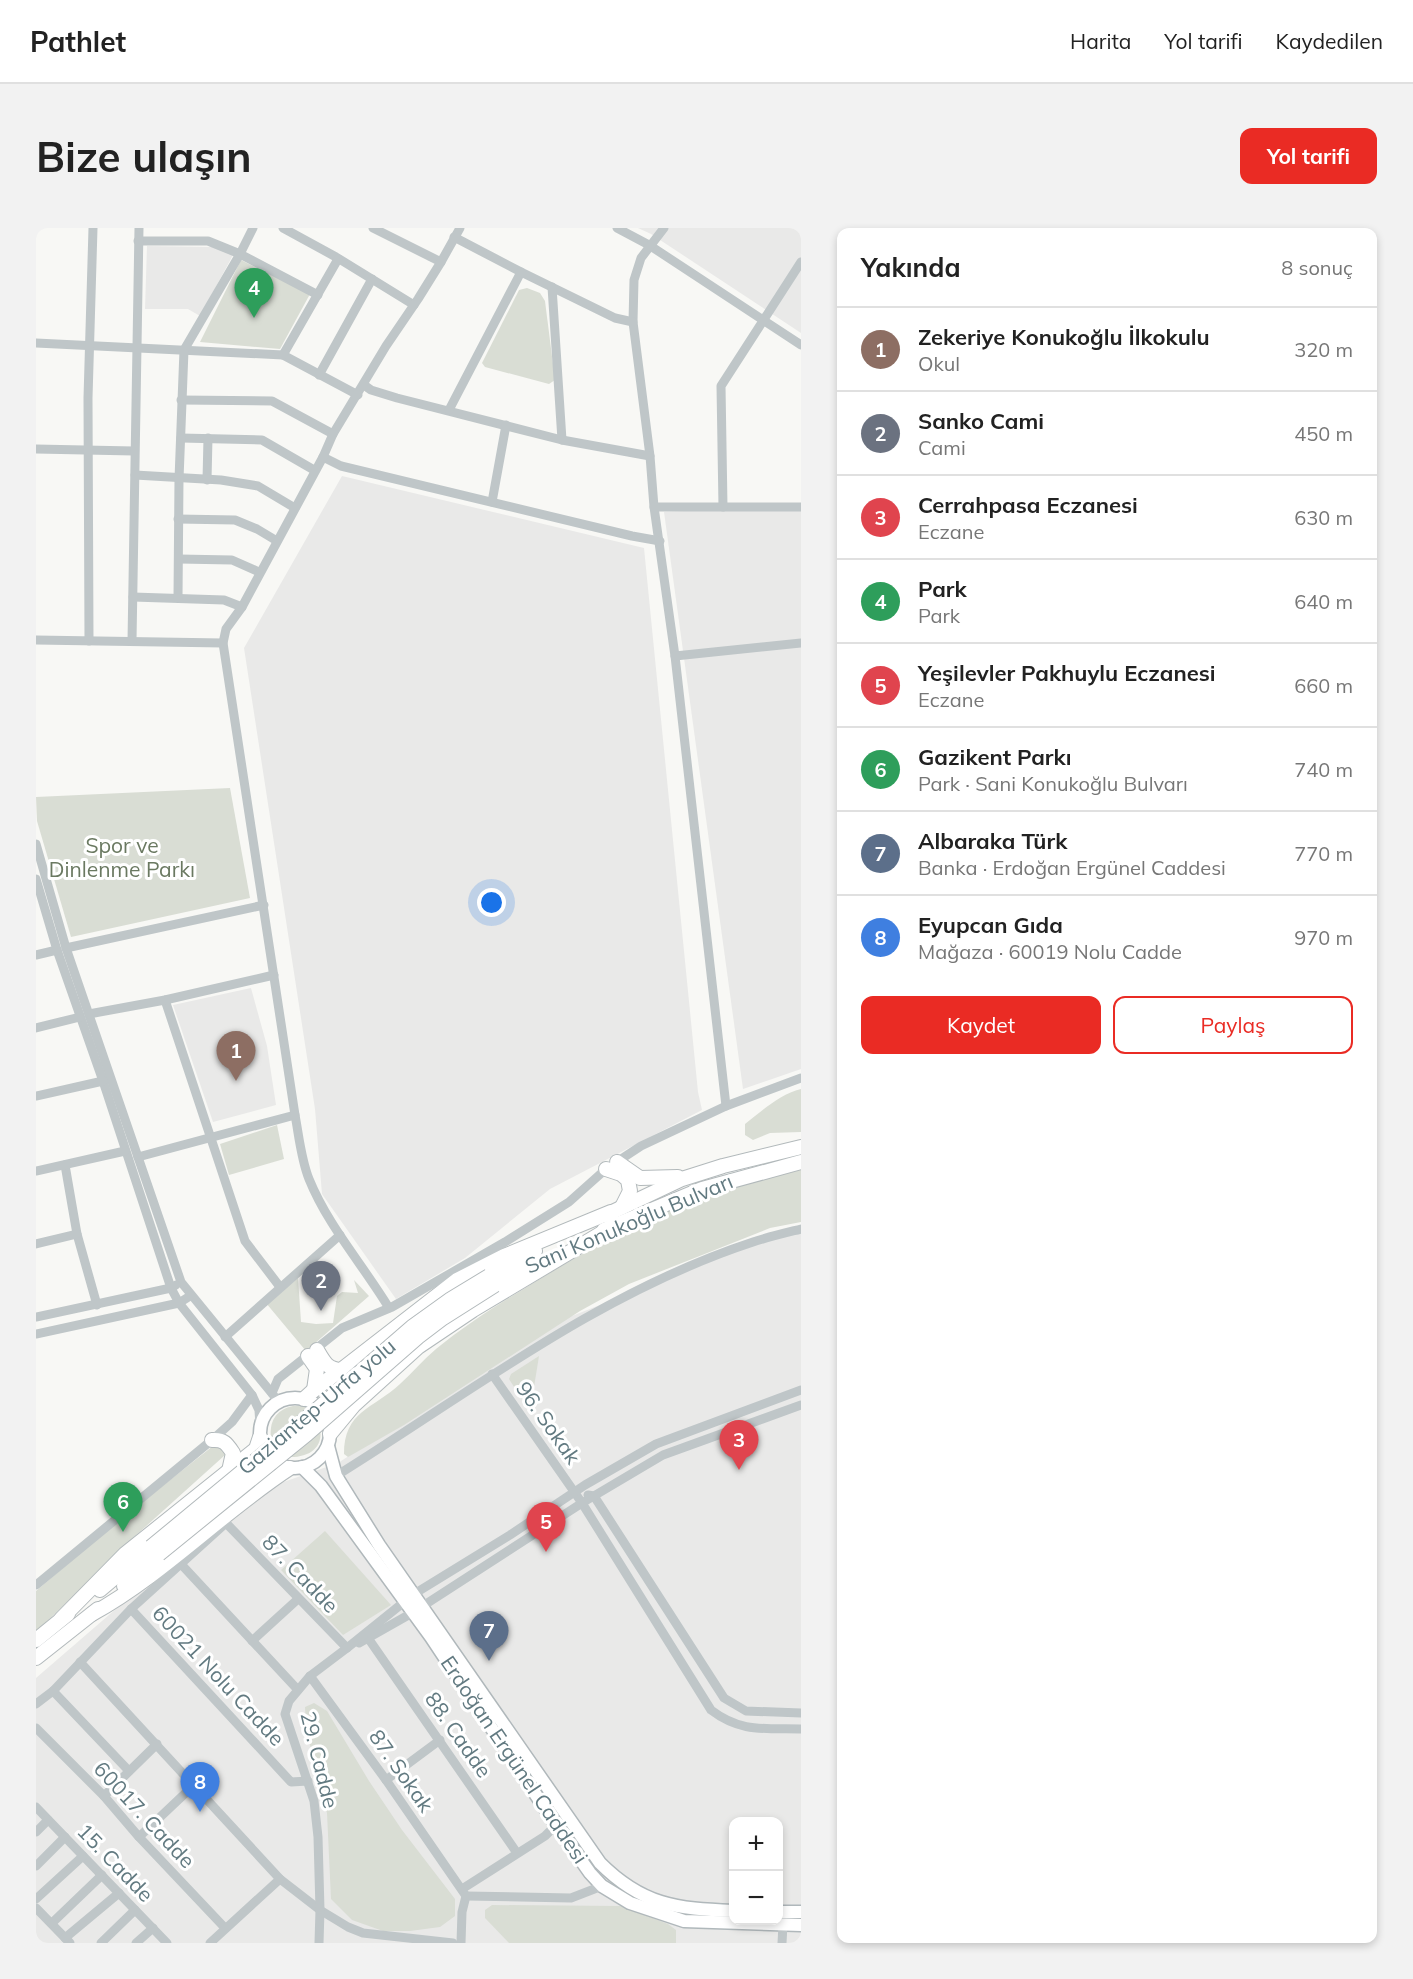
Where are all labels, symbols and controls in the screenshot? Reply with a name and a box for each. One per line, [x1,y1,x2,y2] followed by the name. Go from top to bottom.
[30,24,126,59] text: Pathlet
[1070,28,1131,54] text: Harita
[1164,28,1243,54] text: Yol tarifi
[1276,28,1383,54] text: Kaydedilen
[1240,128,1377,184] button: Yol tarifi
[36,130,252,183] text: Bize ulaşın
[861,251,961,284] text: Yakında
[1281,255,1353,280] text: 8 sonuç
[234,268,274,318] pin: 4
[918,323,1210,351] text: Zekeriye Konukoğlu İlkokulu
[875,337,887,362] text: 1
[1294,337,1353,362] text: 320 m
[918,351,960,376] text: Okul
[918,407,1044,435] text: Sanko Cami
[875,421,887,446] text: 2
[1294,421,1353,446] text: 450 m
[918,435,966,460] text: Cami
[918,491,1138,519] text: Cerrahpasa Eczanesi
[875,505,887,530] text: 3
[1294,505,1353,530] text: 630 m
[918,519,984,544] text: Eczane
[918,575,967,603] text: Park
[875,589,887,614] text: 4
[1294,589,1353,614] text: 640 m
[918,603,960,628] text: Park
[918,659,1216,687] text: Yeşilevler Pakhuylu Eczanesi
[875,673,887,698] text: 5
[1294,673,1353,698] text: 660 m
[918,687,984,712] text: Eczane
[918,743,1071,771] text: Gazikent Parkı
[875,757,887,782] text: 6
[1294,757,1353,782] text: 740 m
[918,771,1188,796] text: Park · Sani Konukoğlu Bulvarı
[918,827,1067,855] text: Albaraka Türk
[49,832,195,882] park label: Spor ve Dinlenme Parkı
[875,841,887,866] text: 7
[1294,841,1353,866] text: 770 m
[918,855,1226,880] text: Banka · Erdoğan Ergünel Caddesi
[477,888,506,917] your location
[918,911,1063,939] text: Eyupcan Gıda
[875,925,887,950] text: 8
[1294,925,1353,950] text: 970 m
[918,939,1182,964] text: Mağaza · 60019 Nolu Cadde
[861,996,1101,1054] button: Kaydet
[1113,996,1353,1054] button: Paylaş
[216,1032,256,1081] pin: 1
[521,1167,736,1279] street label: Sani Konukoğlu Bulvarı
[302,1262,340,1311] pin: 2
[232,1333,401,1480] street label: Gaziantep-Urfa yolu
[511,1376,587,1469] street label: 96. Sokak
[720,1420,758,1470] pin: 3
[104,1482,142,1532] pin: 6
[526,1502,566,1552] pin: 5
[257,1529,344,1618] street label: 87. Cadde
[147,1600,290,1751] street label: 60021 Nolu Cadde
[470,1612,508,1661] pin: 7
[436,1651,594,1868] street label: Erdoğan Ergünel Caddesi
[420,1687,498,1782] street label: 88. Cadde
[295,1709,345,1811] street label: 29. Cadde
[364,1724,440,1817] street label: 87. Sokak
[89,1756,201,1873] street label: 60017. Cadde
[180,1762,220,1812] pin: 8
[729,1817,783,1925] map controls
[729,1817,783,1871] button: +
[72,1818,159,1907] street label: 15. Cadde
[729,1871,783,1925] button: −

